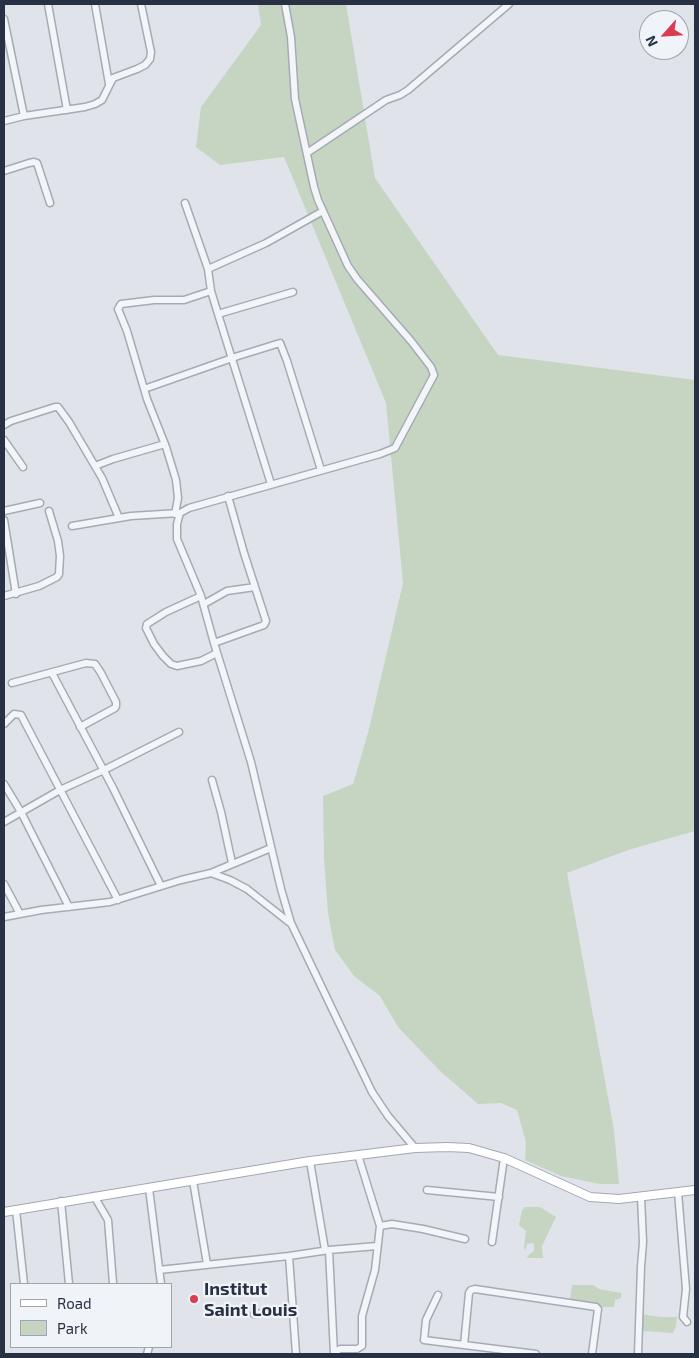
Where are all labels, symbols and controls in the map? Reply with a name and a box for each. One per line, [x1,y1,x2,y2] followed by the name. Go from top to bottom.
[639,10,689,60] north arrow
[641,33,661,50] text: N
[204,1278,297,1320] place label: Institut Saint Louis
[10,1283,172,1348] legend
[188,1293,200,1305] marker: Institut Saint Louis
[57,1294,92,1312] text: Road
[57,1319,88,1337] text: Park

